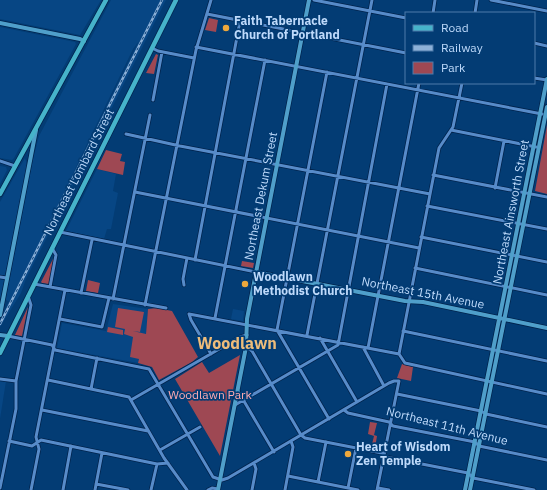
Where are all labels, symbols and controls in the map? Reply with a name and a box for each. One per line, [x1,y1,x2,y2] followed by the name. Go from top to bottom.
[405,12,535,84] legend
[234,13,340,42] place label: Faith Tabernacle Church of Portland
[441,20,469,35] text: Road
[221,23,231,33] marker: Faith Tabernacle Church of Portland
[441,40,483,55] text: Railway
[441,60,466,75] text: Park
[40,106,117,238] street label: Northeast Lombard Street
[241,130,280,261] street label: Northeast Dekum Street
[489,138,532,285] street label: Northeast Ainsworth Street
[253,269,352,298] place label: Woodlawn Methodist Church
[360,273,486,312] street label: Northeast 15th Avenue
[240,279,250,289] marker: Woodlawn Methodist Church
[197,333,277,353] district label: Woodlawn
[168,387,253,402] park label: Woodlawn Park
[385,403,510,448] street label: Northeast 11th Avenue
[356,439,450,468] place label: Heart of Wisdom Zen Temple
[343,449,353,459] marker: Heart of Wisdom Zen Temple

